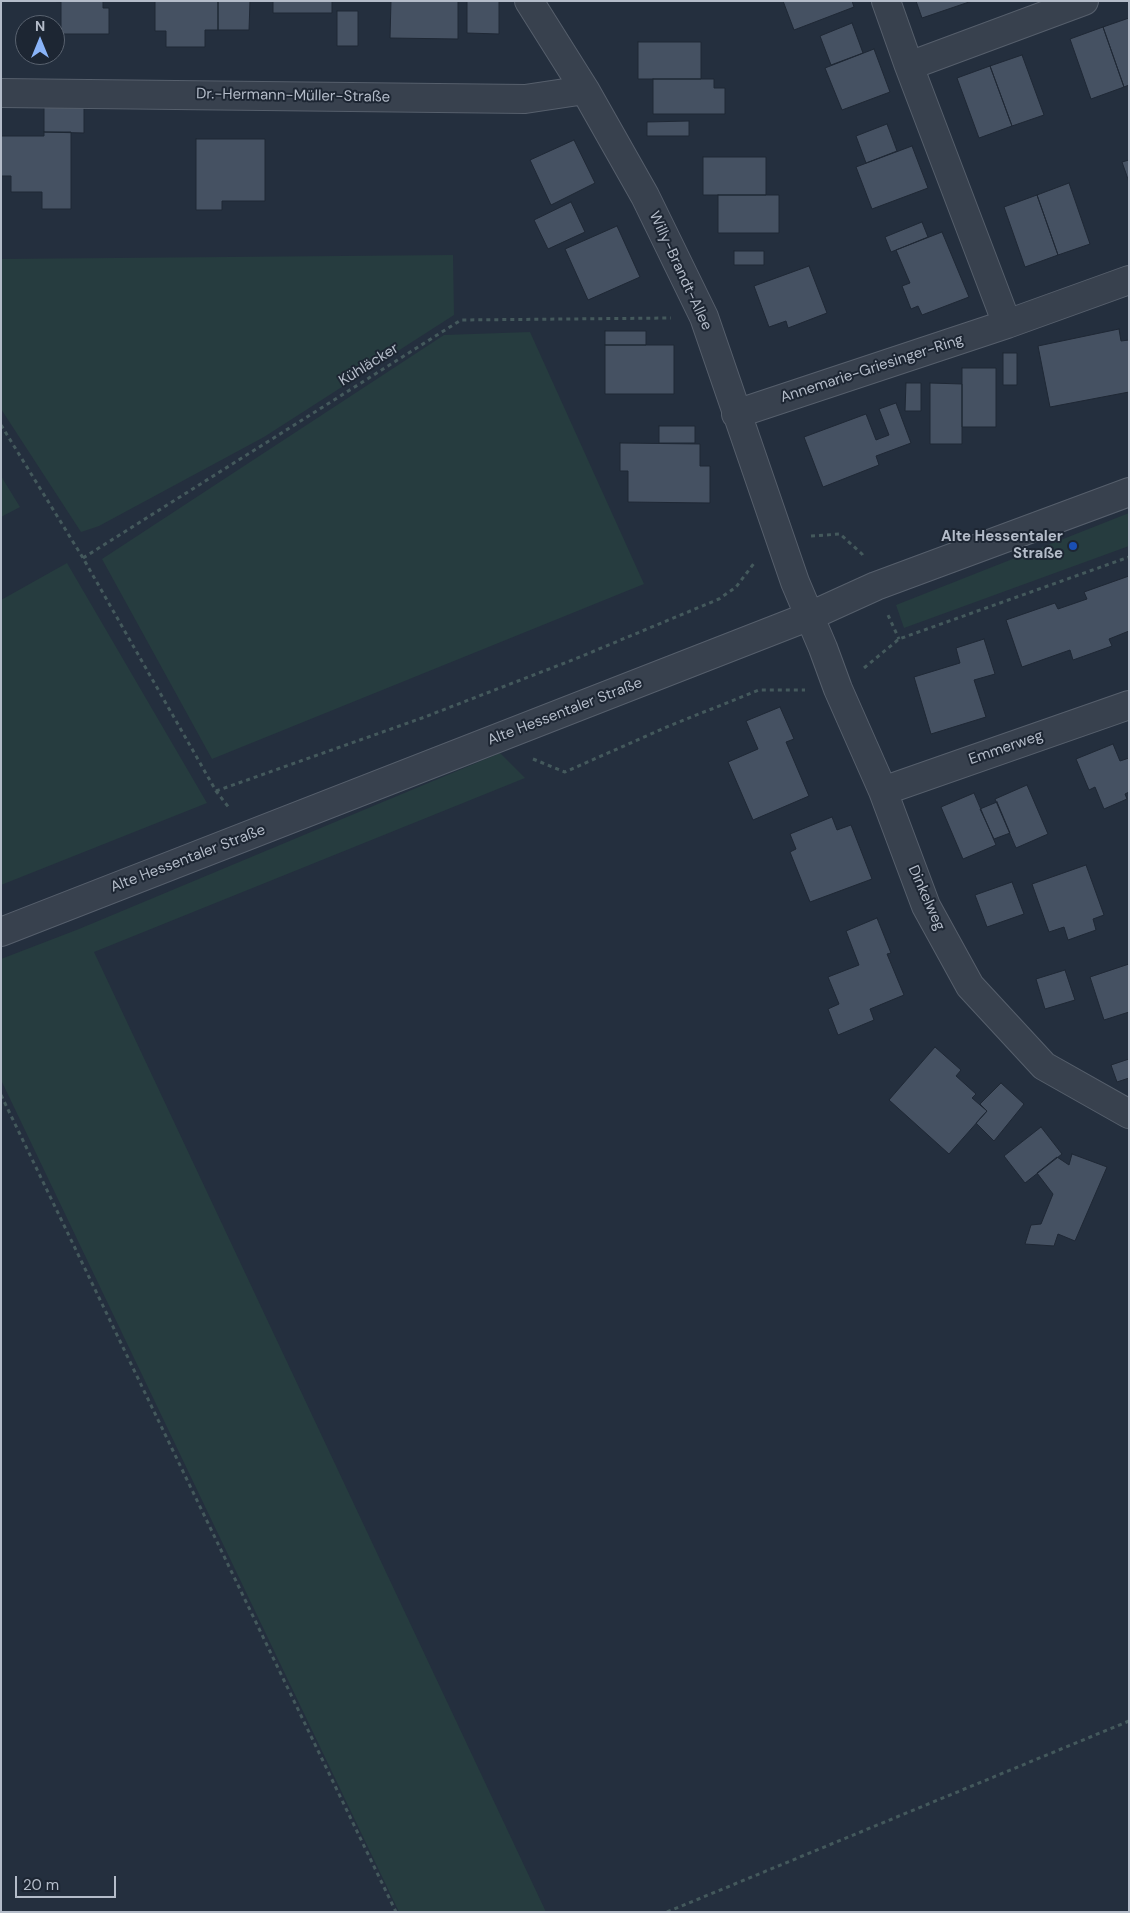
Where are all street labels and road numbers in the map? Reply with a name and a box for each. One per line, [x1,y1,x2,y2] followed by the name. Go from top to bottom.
[196,85,390,107] street label: Dr.-Hermann-Müller-Straße
[645,209,715,333] street label: Willy-Brandt-Allee
[778,331,966,407] street label: Annemarie-Griesinger-Ring
[336,340,402,390] street label: Kühläcker
[485,674,645,750] street label: Alte Hessentaler Straße
[967,727,1045,769] street label: Emmerweg
[108,821,268,897] street label: Alte Hessentaler Straße
[904,863,948,933] street label: Dinkelweg

